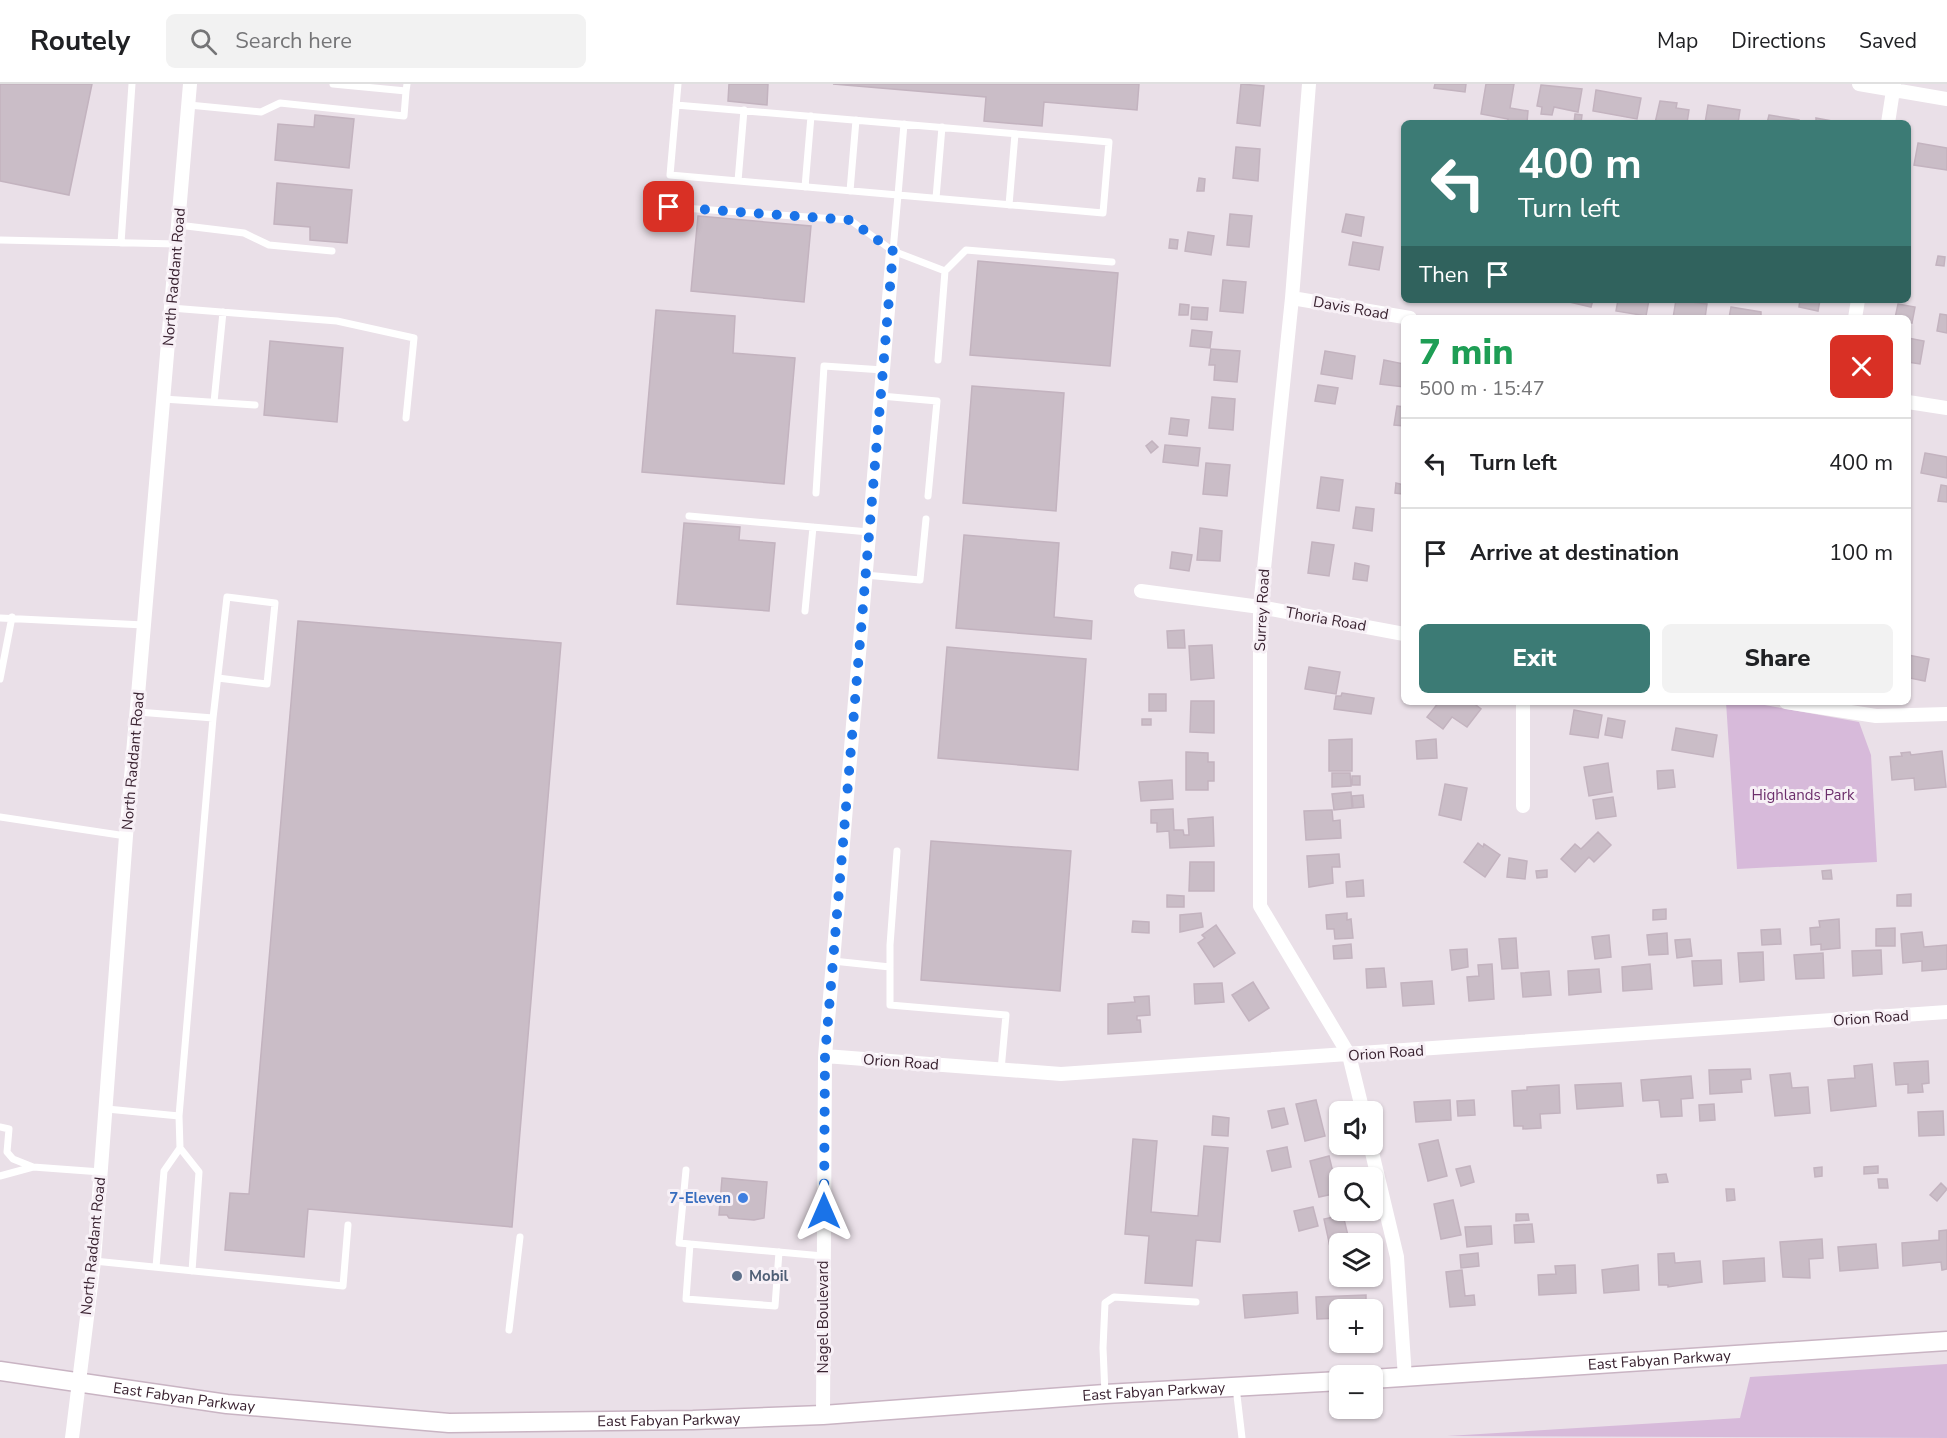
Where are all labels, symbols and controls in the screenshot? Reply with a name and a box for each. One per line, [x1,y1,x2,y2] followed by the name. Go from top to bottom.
[166,14,586,68] search box
[30,22,130,60] text: Routely
[187,25,220,58] icon: search
[235,26,352,56] text: Search here
[1657,27,1698,55] text: Map
[1731,27,1826,55] text: Directions
[1859,27,1917,55] text: Saved
[1518,136,1642,193] text: 400 m
[1419,144,1497,222] icon: left
[643,181,694,232] pin
[652,190,685,223] icon: arrive
[1518,190,1619,227] text: Turn left
[158,207,190,347] street label: North Raddant Road
[1481,258,1514,291] icon: arrive
[1419,260,1469,290] text: Then
[1312,292,1390,324] street label: Davis Road
[1419,328,1514,377] text: 7 min
[1830,335,1893,398] button: close
[1419,375,1545,402] text: 500 m · 15:47
[1419,447,1452,480] icon: left
[1470,448,1557,478] text: Turn left
[1829,448,1893,478] text: 400 m
[1419,537,1452,570] icon: arrive
[1470,538,1679,568] text: Arrive at destination
[1829,538,1893,568] text: 100 m
[1250,568,1274,652] street label: Surrey Road
[1284,602,1368,636] street label: Thoria Road
[1419,624,1650,693] button: Exit
[1662,624,1893,693] button: Share
[117,691,149,831] street label: North Raddant Road
[1752,785,1855,805] park label: Highlands Park
[1832,1005,1910,1031] street label: Orion Road
[1347,1040,1425,1066] street label: Orion Road
[862,1049,940,1075] street label: Orion Road
[1329,1101,1383,1419] map controls
[1329,1101,1383,1155] button: sound
[1329,1167,1383,1221] button: search
[76,1176,110,1316] street label: North Raddant Road
[792,1179,856,1243] position arrow
[669,1188,731,1208] place label: 7-Eleven
[736,1191,750,1205] marker: 7-Eleven
[1329,1233,1383,1287] button: layers
[813,1261,833,1373] street label: Nagel Boulevard
[749,1266,788,1286] place label: Mobil
[730,1269,744,1283] marker: Mobil
[1329,1299,1383,1353] button: +
[1587,1345,1732,1375] street label: East Fabyan Parkway
[1329,1365,1383,1419] button: −
[1082,1377,1226,1406] street label: East Fabyan Parkway
[112,1378,256,1416] street label: East Fabyan Parkway
[597,1408,741,1431] street label: East Fabyan Parkway

